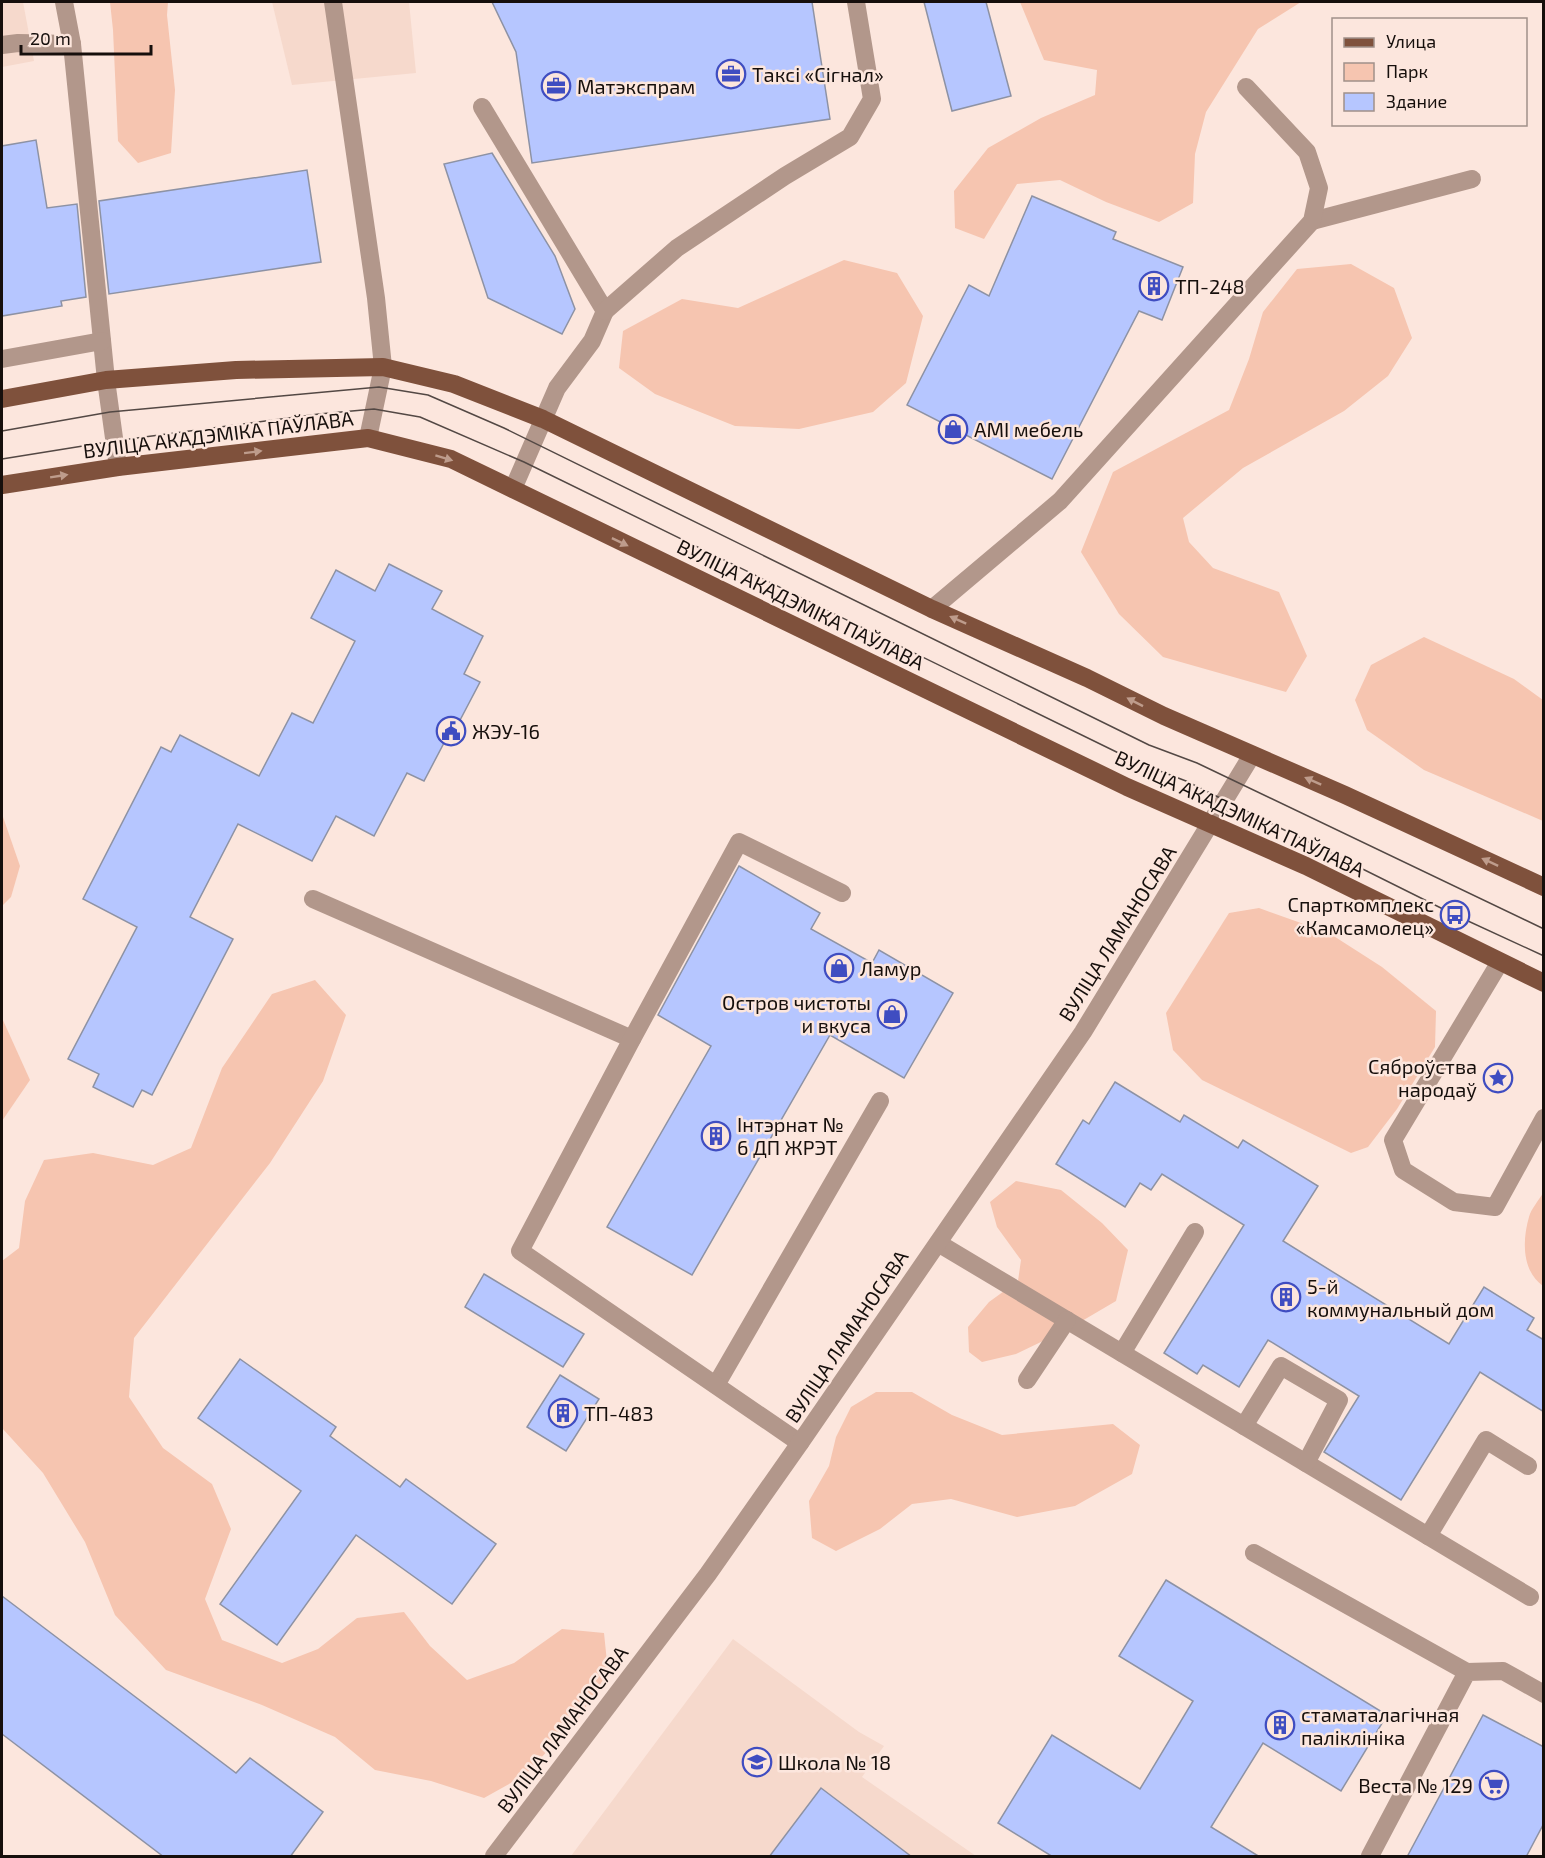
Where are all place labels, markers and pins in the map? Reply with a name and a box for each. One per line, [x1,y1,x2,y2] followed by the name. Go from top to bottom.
[715,58,747,90] office icon: Таксі «Сігнал»
[752,62,884,86] place label: Таксі «Сігнал»
[540,70,572,102] office icon: Матэкспрам
[577,74,695,98] place label: Матэкспрам
[1138,270,1170,302] building icon: ТП-248
[1175,274,1245,298] place label: ТП-248
[937,413,969,445] shop icon: AMI мебель
[974,417,1083,441] place label: AMI мебель
[435,715,467,747] public building icon: ЖЭУ-16
[472,719,540,743] place label: ЖЭУ-16
[1288,892,1434,939] place label: Спарткомплекс «Камсамолец»
[1439,899,1471,931] bus stop icon: Спарткомплекс «Камсамолец»
[823,952,855,984] shop icon: Ламур
[860,956,921,981] place label: Ламур
[722,990,871,1038] place label: Остров чистоты и вкуса
[876,998,908,1030] shop icon: Остров чистоты и вкуса
[1368,1054,1477,1102] place label: Сяброўства народаў
[1482,1062,1514,1094] place icon: Сяброўства народаў
[737,1112,844,1159] place label: Інтэрнат № 6 ДП ЖРЭТ
[700,1120,732,1152] building icon: Інтэрнат № 6 ДП ЖРЭТ
[1307,1274,1494,1322] place label: 5-й коммунальный дом
[1270,1281,1302,1313] building icon: 5-й коммунальный дом
[547,1397,579,1429] building icon: ТП-483
[584,1401,654,1425] place label: ТП-483
[1301,1702,1459,1749] place label: стаматалагічная паліклініка
[1264,1709,1296,1741] building icon: стаматалагічная паліклініка
[741,1746,773,1778] school or university icon: Школа № 18
[778,1750,891,1774] place label: Школа № 18
[1478,1769,1510,1801] supermarket icon: Веста № 129
[1358,1773,1473,1797] place label: Веста № 129

